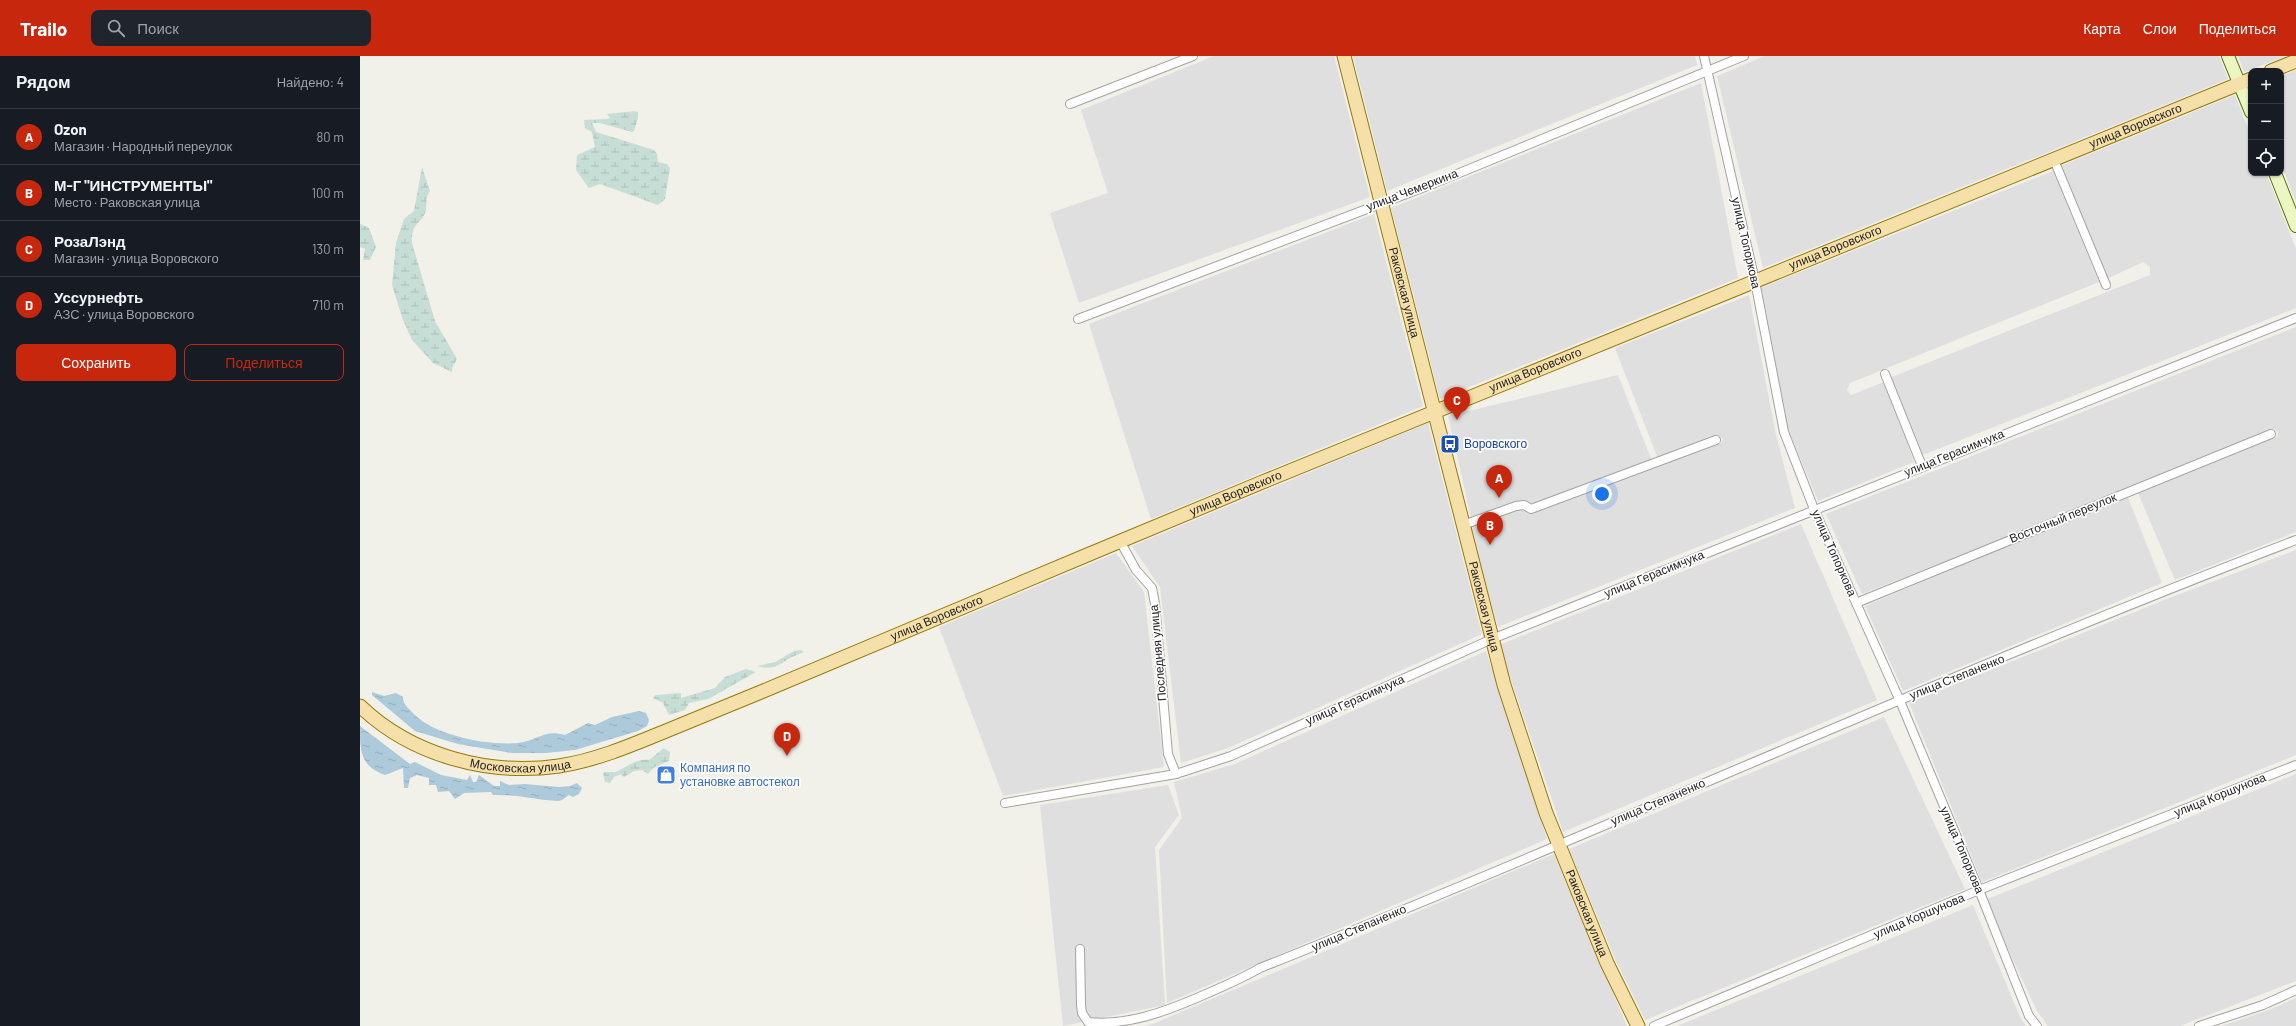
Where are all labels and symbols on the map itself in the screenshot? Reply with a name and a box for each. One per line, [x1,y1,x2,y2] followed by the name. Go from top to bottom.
[2087,100,2184,151] street label: улица Воровского
[1364,165,1460,214] street label: улица Чемеркина
[1729,196,1764,290] street label: улица Топоркова
[1787,221,1884,273] street label: улица Воровского
[1387,246,1423,339] street label: Раковская улица
[1487,344,1583,395] street label: улица Воровского
[1444,387,1470,420] pin: C
[1902,426,2006,479] street label: улица Герасимчука
[1439,433,1461,455] bus stop icon: Воровского
[1464,436,1527,451] place label: Воровского
[1486,465,1512,498] pin: A
[1187,467,1284,519] street label: улица Воровского
[1592,484,1612,504] your location
[2007,489,2119,546] street label: Восточный переулок
[1809,507,1860,599] street label: улица Топоркова
[1477,512,1503,545] pin: B
[1602,547,1706,600] street label: улица Герасимчука
[1467,560,1503,653] street label: Раковская улица
[888,591,985,644] street label: улица Воровского
[1146,604,1169,702] street label: Последняя улица
[1907,650,2007,702] street label: улица Степаненко
[1303,671,1407,728] street label: улица Герасимчука
[774,723,800,756] pin: D
[469,755,572,775] street label: Московская улица
[680,760,800,789] place label: Компания по установке автостекол
[655,764,677,786] shop icon: Компания по установке автостекол
[2172,769,2268,820] street label: улица Коршунова
[1608,775,1708,828] street label: улица Степаненко
[1937,804,1988,896] street label: улица Топоркова
[1564,867,1612,959] street label: Раковская улица
[1871,889,1967,942] street label: улица Коршунова
[1309,901,1409,954] street label: улица Степаненко

